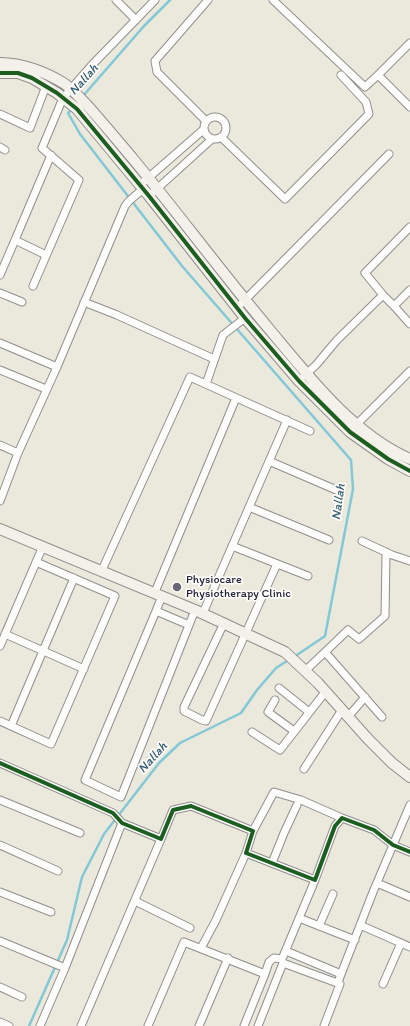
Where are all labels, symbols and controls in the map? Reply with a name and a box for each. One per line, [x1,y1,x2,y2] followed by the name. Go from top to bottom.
[66,61,102,99] water label: Nallah
[329,483,349,521] water label: Nallah
[186,573,291,601] place label: Physiocare Physiotherapy Clinic
[171,581,183,593] marker: Physiocare Physiotherapy Clinic
[135,739,171,777] water label: Nallah

